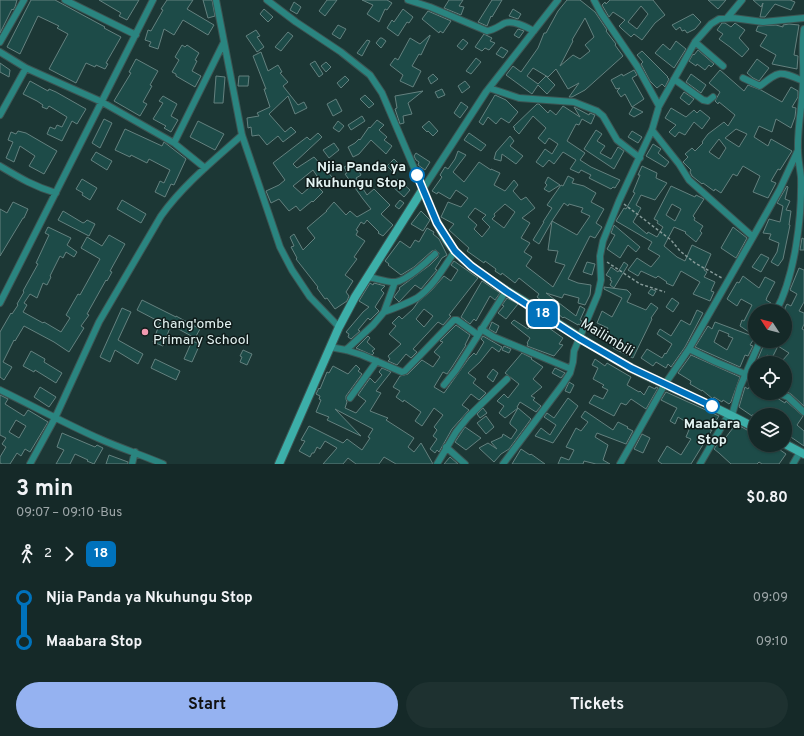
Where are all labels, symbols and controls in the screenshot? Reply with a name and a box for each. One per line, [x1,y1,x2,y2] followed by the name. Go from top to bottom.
[305,159,406,192] place label: Njia Panda ya Nkuhungu Stop
[409,167,425,183] marker: Njia Panda ya Nkuhungu Stop
[525,301,561,327] line badge: 18
[748,304,792,348] north arrow
[748,304,792,452] map controls
[536,305,550,322] text: 18
[577,315,637,361] street label: Mailimbili
[153,316,249,349] place label: Chang'ombe Primary School
[140,327,150,337] marker: Chang'ombe Primary School
[748,356,792,400] button: locate
[704,398,720,414] marker: Maabara Stop
[748,408,792,452] button: layers
[684,416,740,449] place label: Maabara Stop
[16,476,73,503] text: 3 min
[746,489,788,508] text: $0.80
[16,505,122,521] text: 09:07 – 09:10 · Bus
[16,543,38,565] icon: walk
[58,543,80,565] icon: forward
[94,545,108,562] text: 18
[44,546,52,562] text: 2
[46,589,253,608] text: Njia Panda ya Nkuhungu Stop
[753,590,788,606] text: 09:09
[46,633,142,652] text: Maabara Stop
[756,634,788,650] text: 09:10
[16,682,398,728] button: Start
[406,682,788,728] button: Tickets

